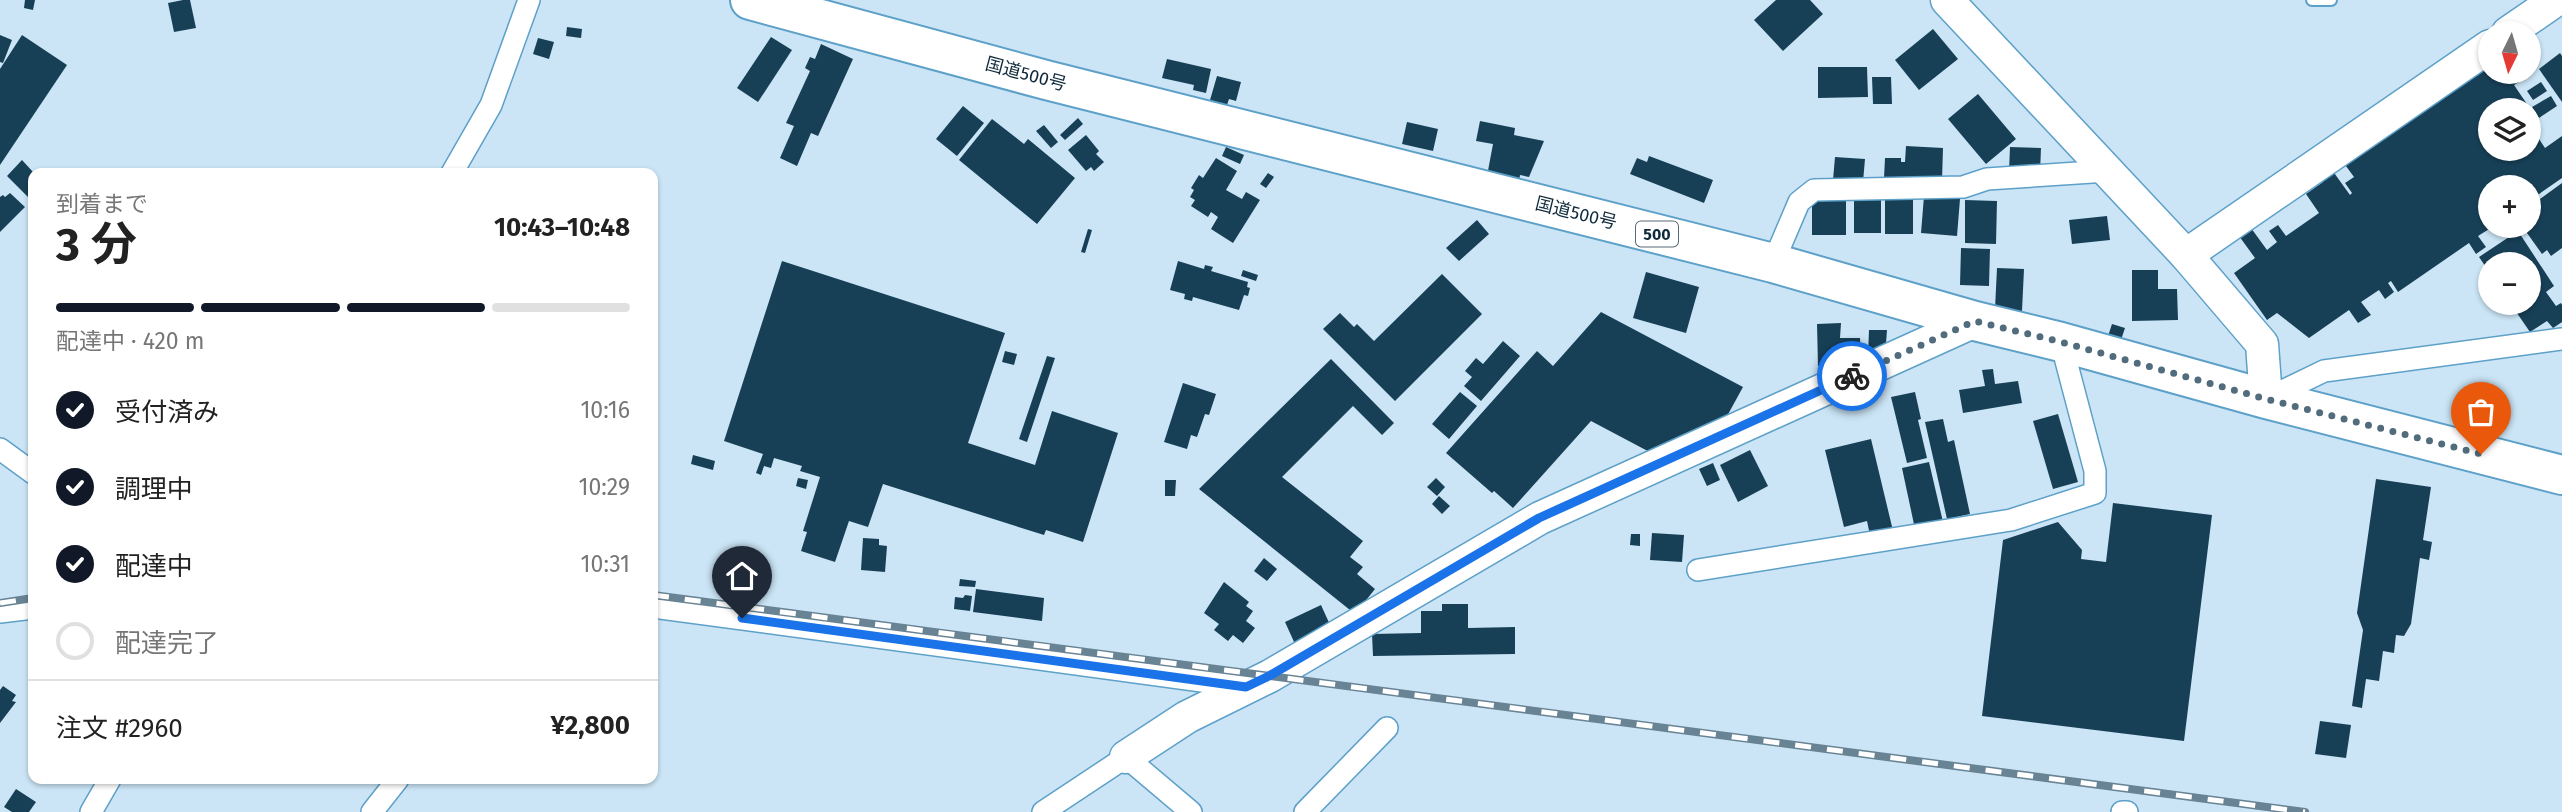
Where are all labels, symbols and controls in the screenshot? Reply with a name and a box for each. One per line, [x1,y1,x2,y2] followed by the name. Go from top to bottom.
[2478,21,2541,84] north arrow
[2478,21,2541,315] map controls
[983,53,1069,95] street label: 国道500号
[2478,98,2541,161] button: layers
[2478,175,2541,238] button: +
[56,190,148,218] text: 到着まで
[1533,192,1619,234] street label: 国道500号
[494,212,630,243] text: 10:43–10:48
[56,217,137,272] text: 3 分
[1636,222,1678,246] road number: 500
[2478,252,2541,315] button: −
[56,327,205,355] text: 配達中 · 420 m
[1817,341,1887,411] courier
[1833,357,1871,395] icon: bike
[2451,382,2511,454] pin
[56,391,94,429] icon: check
[2462,393,2500,431] icon: bag
[580,396,630,424] text: 10:16
[115,397,219,428] text: 受付済み
[56,468,94,506] icon: check
[578,473,630,501] text: 10:29
[115,474,193,505] text: 調理中
[56,545,94,583] icon: check
[712,546,772,618] pin
[581,550,630,578] text: 10:31
[115,551,193,582] text: 配達中
[723,557,761,595] icon: home
[115,628,219,659] text: 配達完了
[550,710,630,741] text: ¥2,800
[56,713,183,744] text: 注文 #2960

